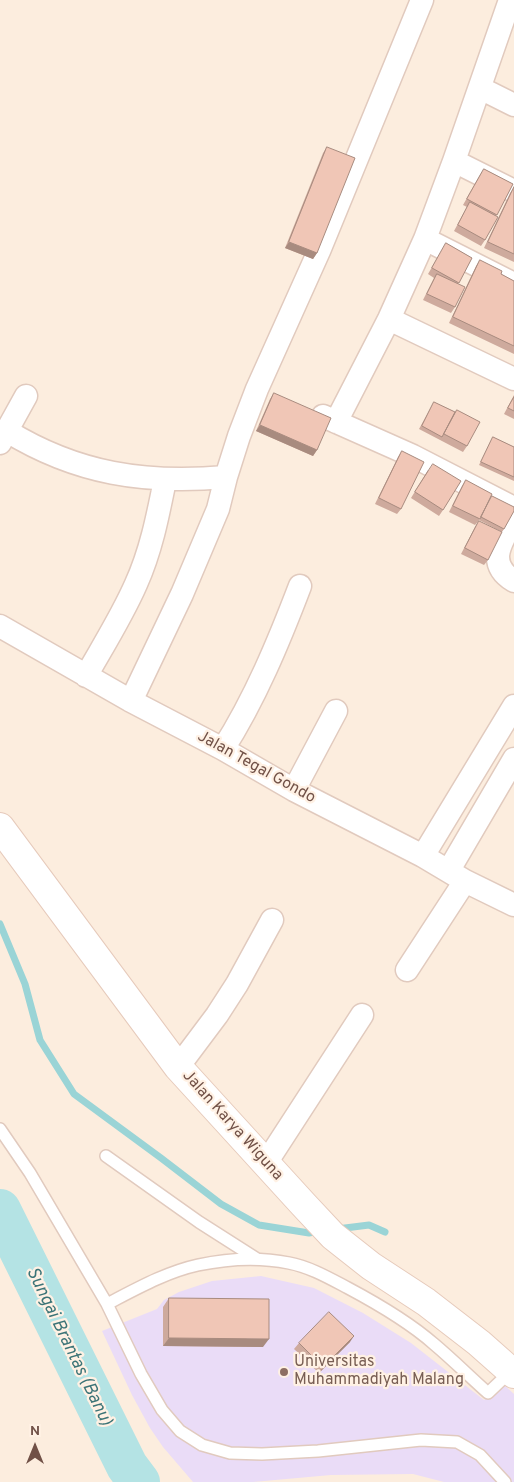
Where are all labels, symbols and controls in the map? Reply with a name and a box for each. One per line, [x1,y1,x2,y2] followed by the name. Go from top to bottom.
[194,728,318,808] street label: Jalan Tegal Gondo
[178,1067,286,1185] street label: Jalan Karya Wiguna
[20,1264,116,1430] water label: Sungai Brantas (Banu)
[294,1353,464,1391] place label: Universitas Muhammadiyah Malang
[278,1366,290,1378] marker: Universitas Muhammadiyah Malang
[10,1422,60,1472] north arrow
[30,1423,40,1440] text: N

